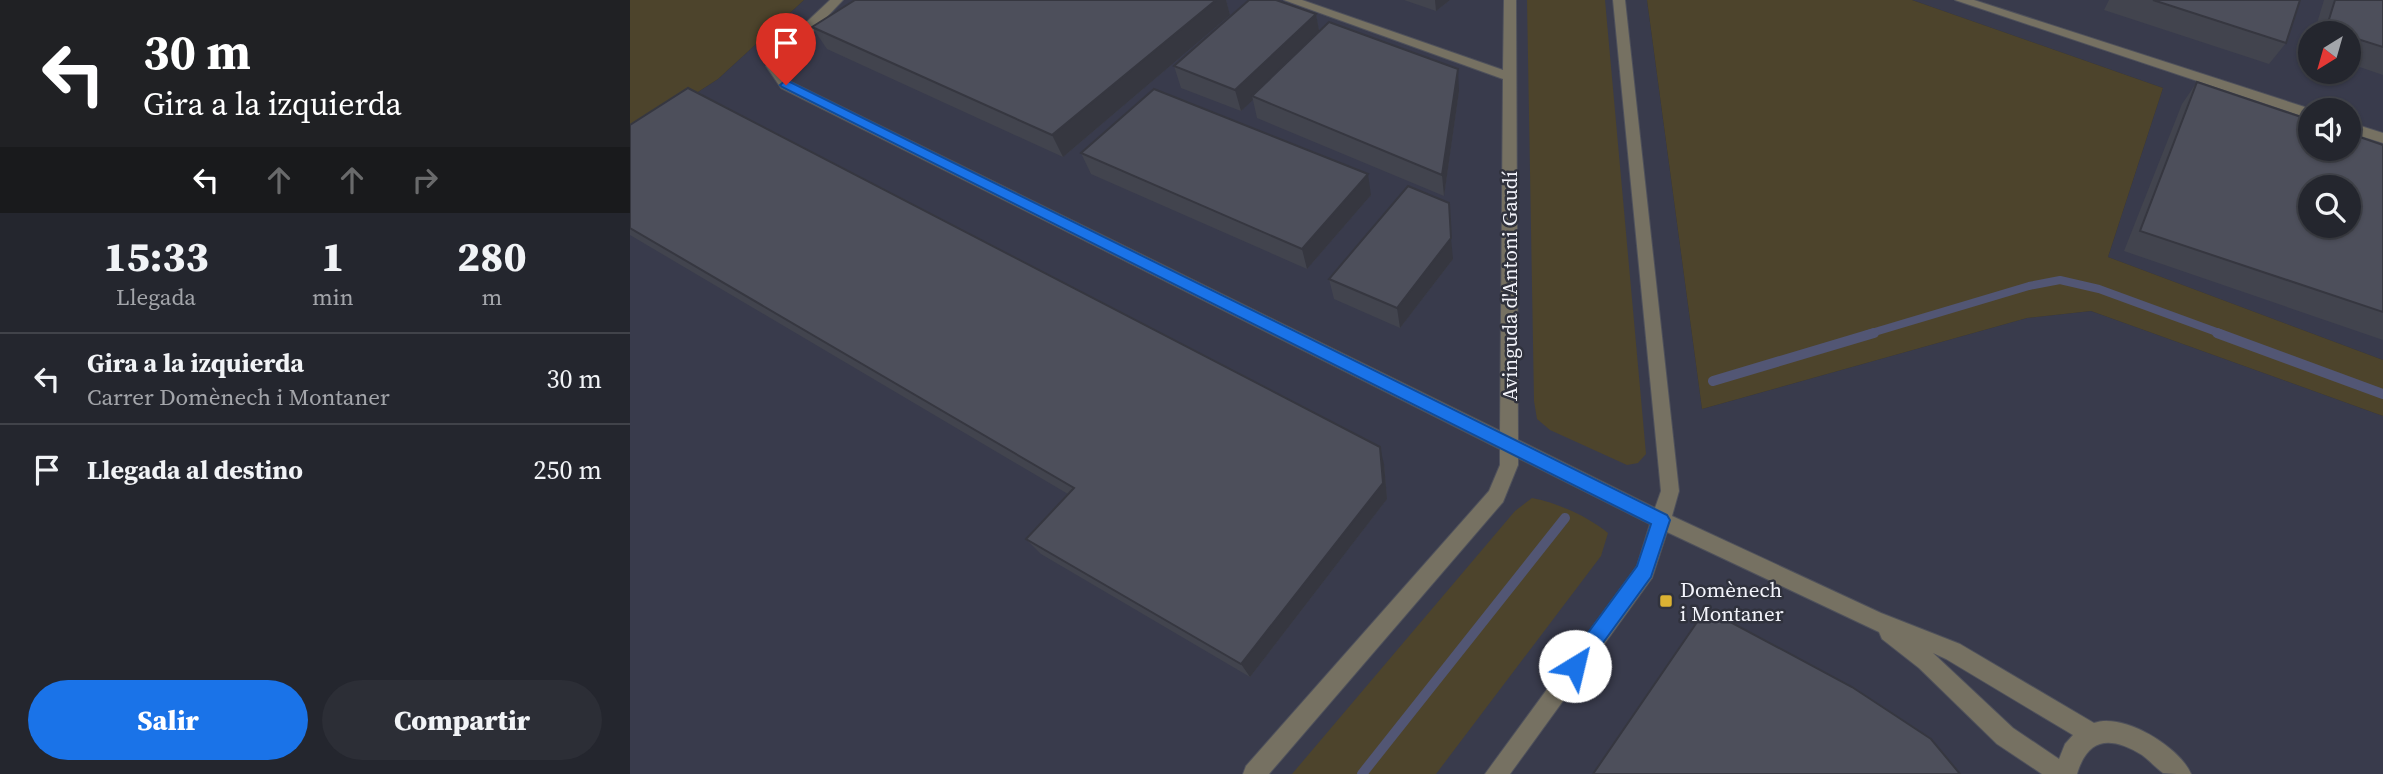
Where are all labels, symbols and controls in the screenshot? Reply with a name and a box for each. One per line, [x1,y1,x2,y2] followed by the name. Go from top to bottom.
[756,13,816,85] pin
[143,18,251,85] text: 30 m
[2298,21,2361,84] north arrow
[2298,21,2361,238] map controls
[767,24,805,62] icon: arrive
[28,28,119,119] icon: left
[143,82,402,126] text: Gira a la izquierda
[2298,98,2361,161] button: sound
[187,161,225,199] icon: left
[260,161,298,199] icon: ahead
[333,161,371,199] icon: ahead
[406,161,444,199] icon: right
[1495,171,1524,401] street label: Avinguda d'Antoni Gaudí
[2298,175,2361,238] button: search
[103,227,209,285] text: 15:33
[321,227,344,285] text: 1
[457,227,527,285] text: 280
[116,281,196,313] text: Llegada
[312,281,354,313] text: min
[481,281,502,313] text: m
[87,345,304,381] text: Gira a la izquierda
[28,360,66,398] icon: left
[547,361,602,397] text: 30 m
[87,381,390,413] text: Carrer Domènech i Montaner
[28,451,66,489] icon: arrive
[87,452,303,488] text: Llegada al destino
[534,452,602,488] text: 250 m
[1680,575,1784,628] place label: Domènech i Montaner
[1658,593,1674,609] marker: Domènech i Montaner
[1538,629,1612,703] position arrow
[28,680,308,760] button: Salir
[322,680,602,760] button: Compartir

